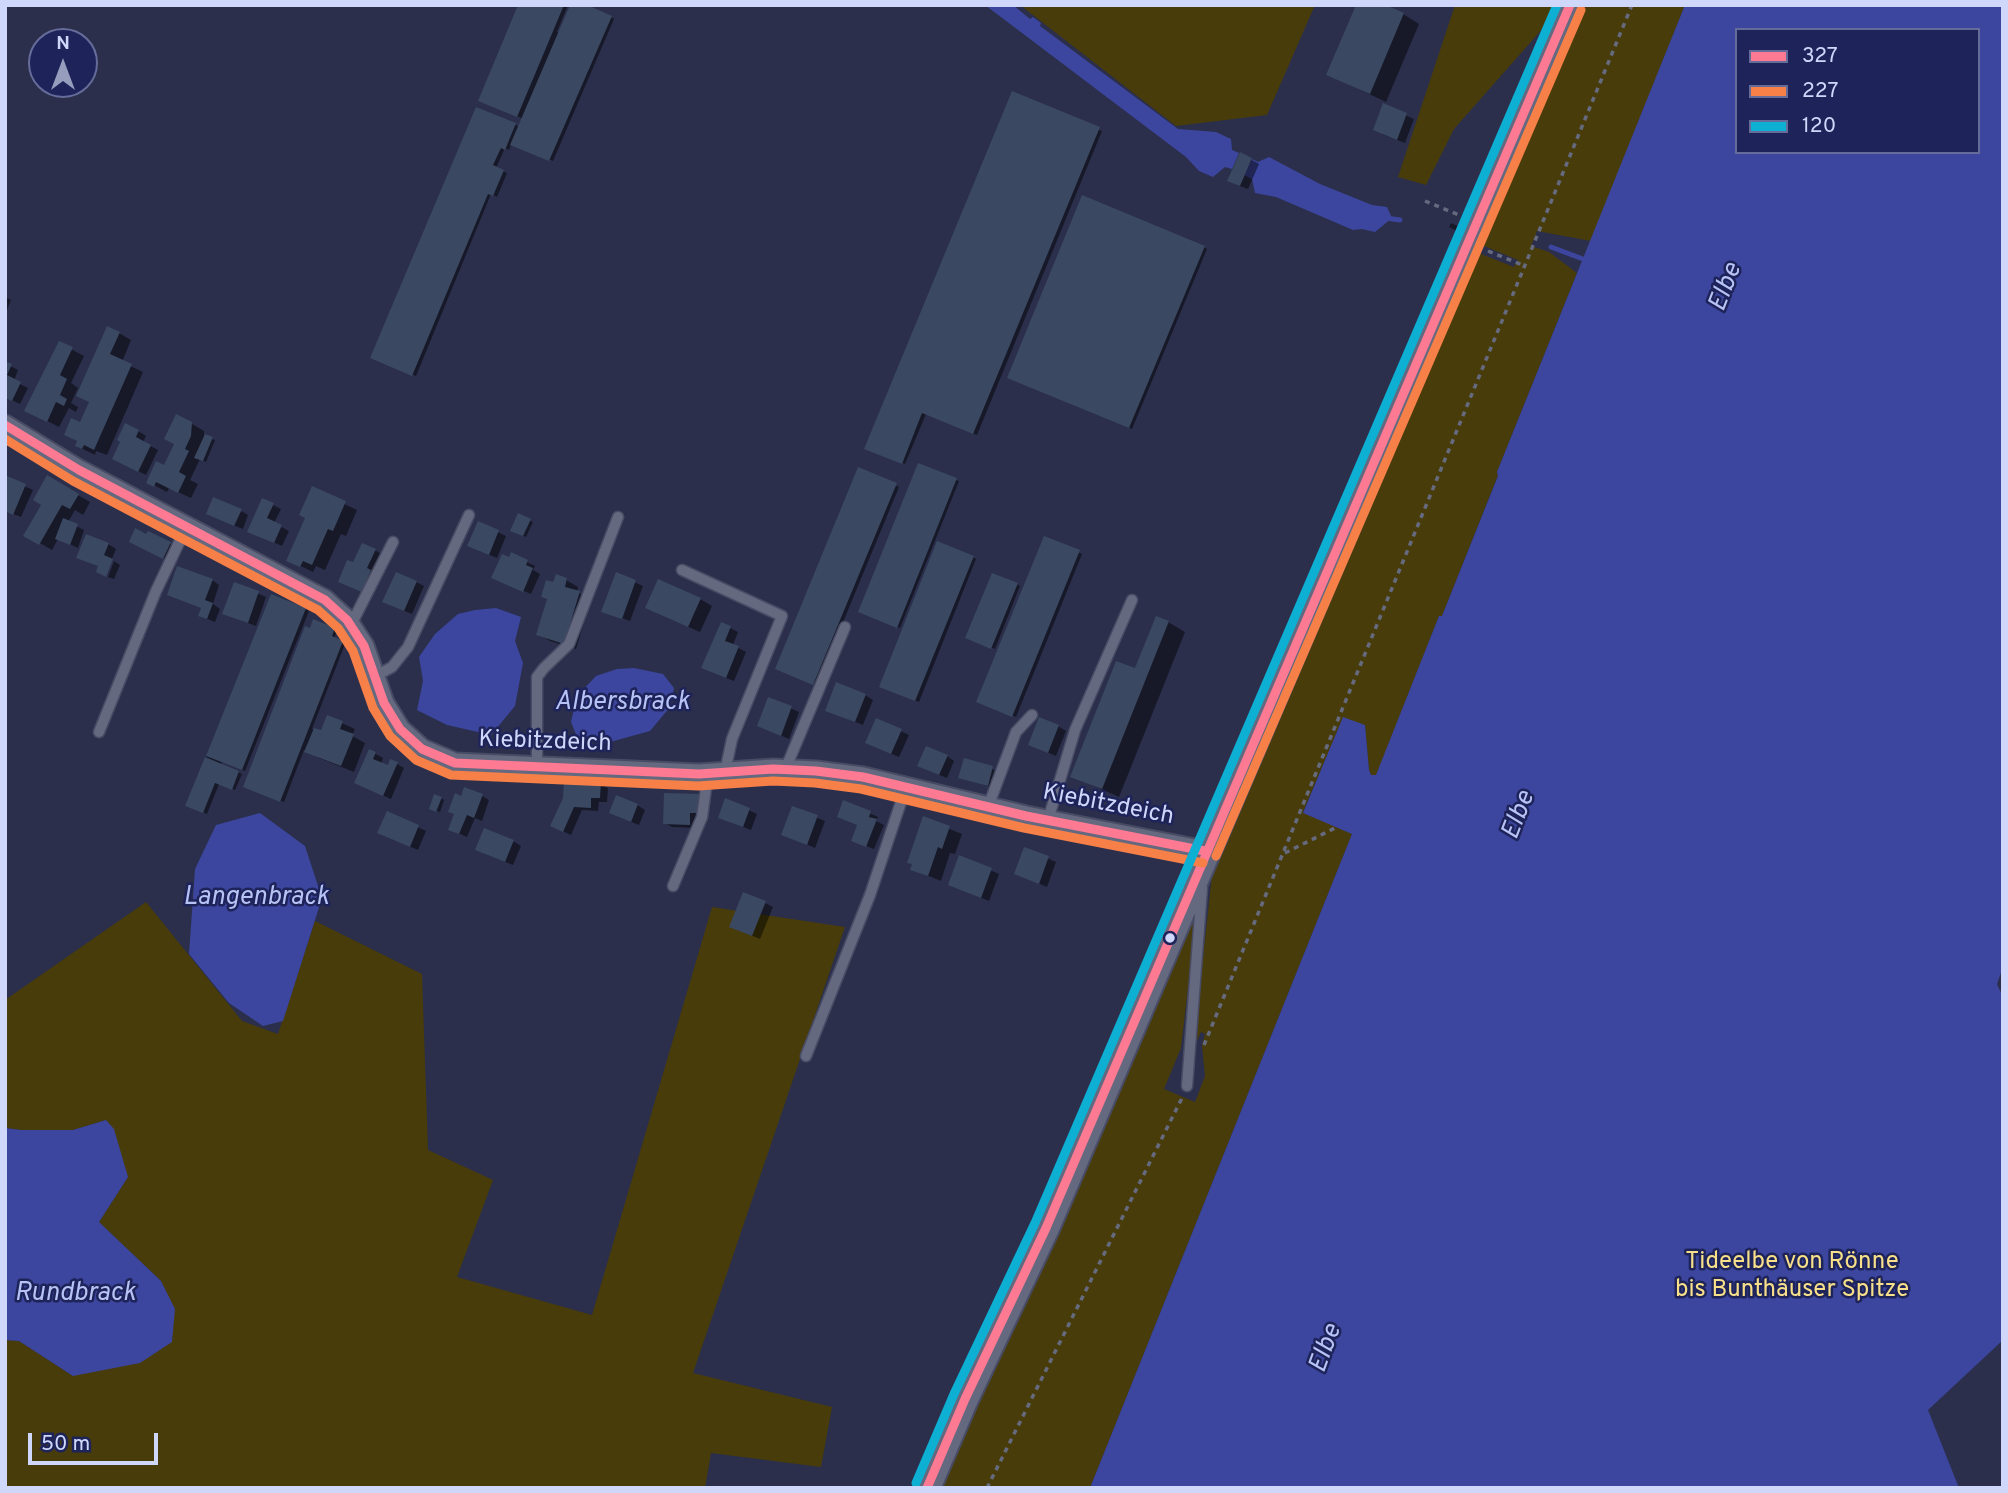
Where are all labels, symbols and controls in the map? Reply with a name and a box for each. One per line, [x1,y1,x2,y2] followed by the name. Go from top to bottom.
[28,28,98,98] north arrow
[1735,28,1980,154] legend
[56,32,70,56] text: N
[1802,43,1838,70] text: 327
[1802,78,1838,105] text: 227
[1802,113,1836,140] text: 120
[1704,259,1750,317] water label: Elbe
[555,688,689,720] water label: Albersbrack
[478,726,612,760] street label: Kiebitzdeich
[1040,779,1176,833] street label: Kiebitzdeich
[1497,787,1543,845] water label: Elbe
[183,883,329,915] water label: Langenbrack
[1163,931,1177,945] unlabelled marker
[1675,1249,1909,1305] park label: Tideelbe von Rönne bis Bunthäuser Spitze
[14,1279,136,1311] water label: Rundbrack
[1304,1321,1350,1377] water label: Elbe
[32,1420,161,1464] scale bar
[41,1431,90,1458] text: 50 m

